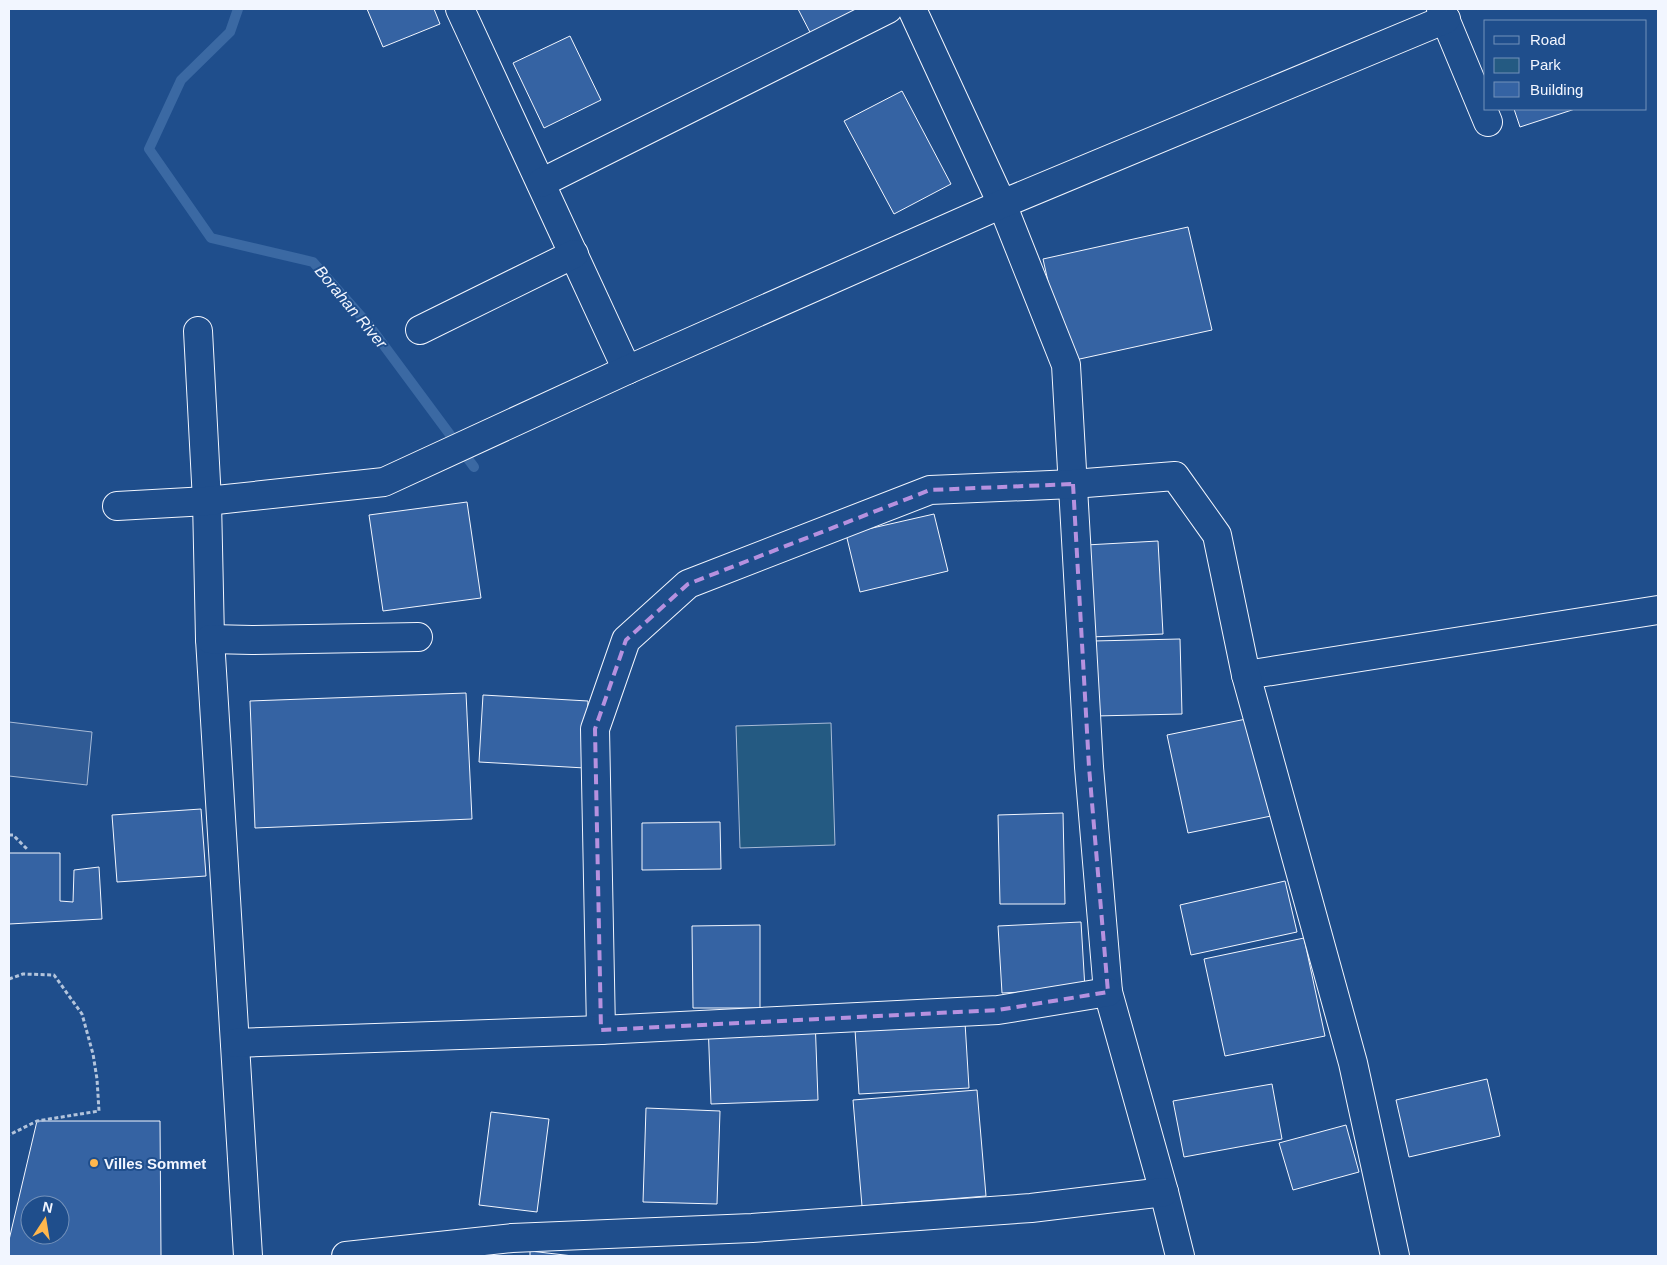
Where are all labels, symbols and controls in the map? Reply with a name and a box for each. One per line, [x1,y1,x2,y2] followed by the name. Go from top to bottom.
[1484,20,1647,110] legend
[1530,31,1566,48] text: Road
[1530,56,1561,73] text: Park
[1530,81,1583,98] text: Building
[312,262,391,352] water label: Borahan River
[104,1155,206,1172] place label: Villes Sommet
[88,1157,100,1169] marker: Villes Sommet
[20,1195,70,1245] north arrow
[41,1198,54,1216] text: N

